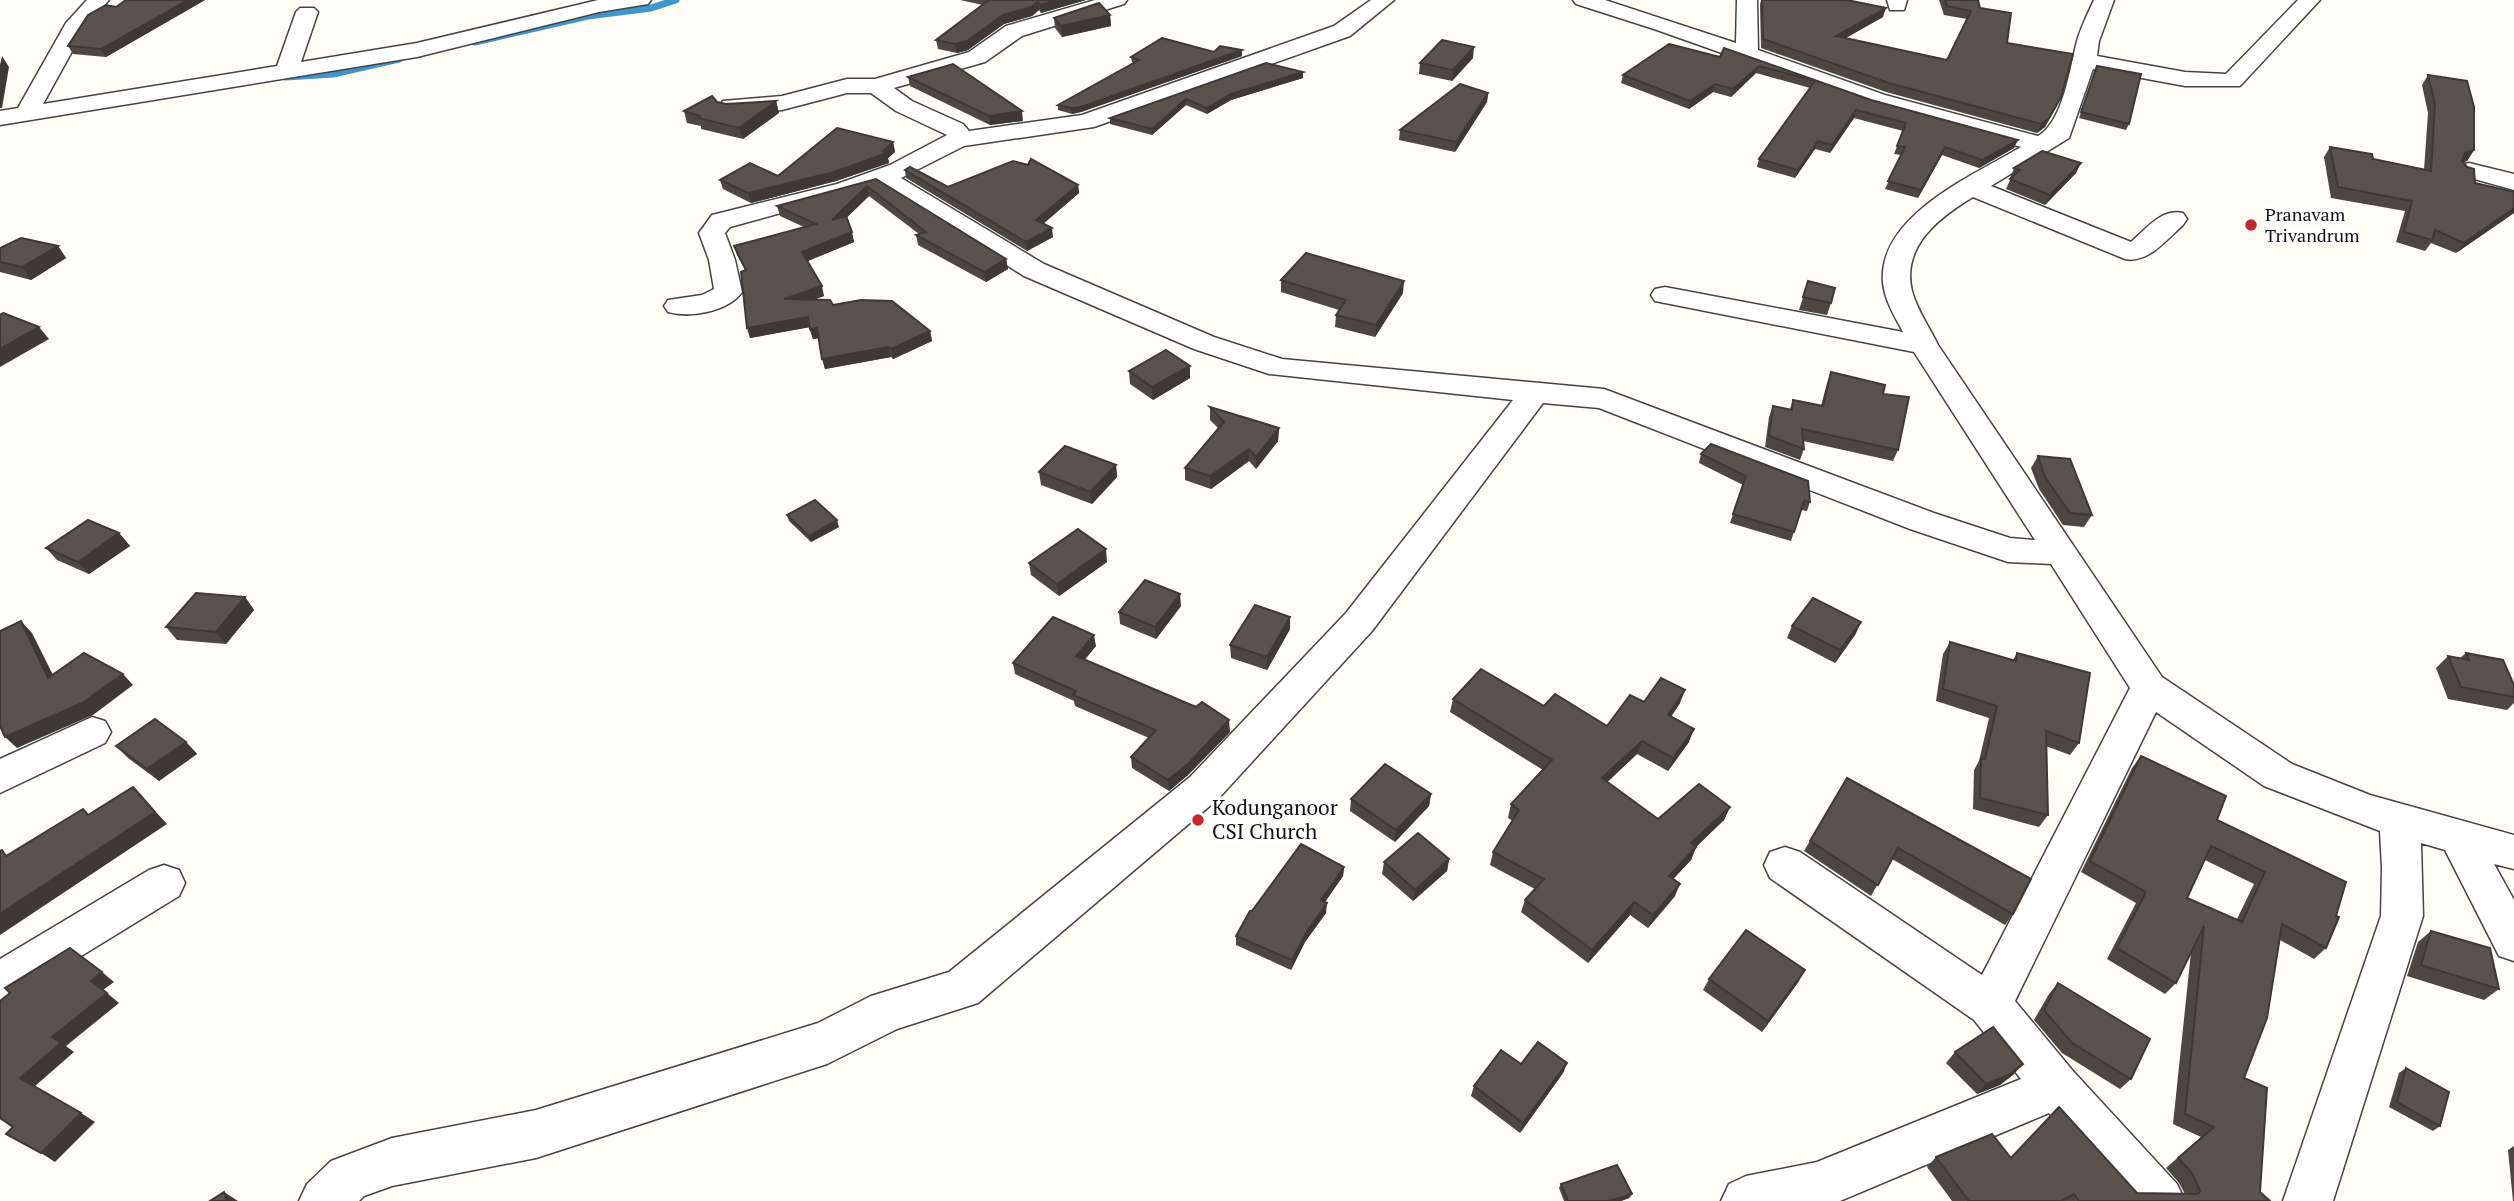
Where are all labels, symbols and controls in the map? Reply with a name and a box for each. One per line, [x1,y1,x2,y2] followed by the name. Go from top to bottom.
[2265,202,2360,247] place label: Pranavam Trivandrum
[2243,217,2259,233] marker: Pranavam Trivandrum
[1212,793,1338,845] place label: Kodunganoor CSI Church
[1190,812,1206,828] marker: Kodunganoor CSI Church

